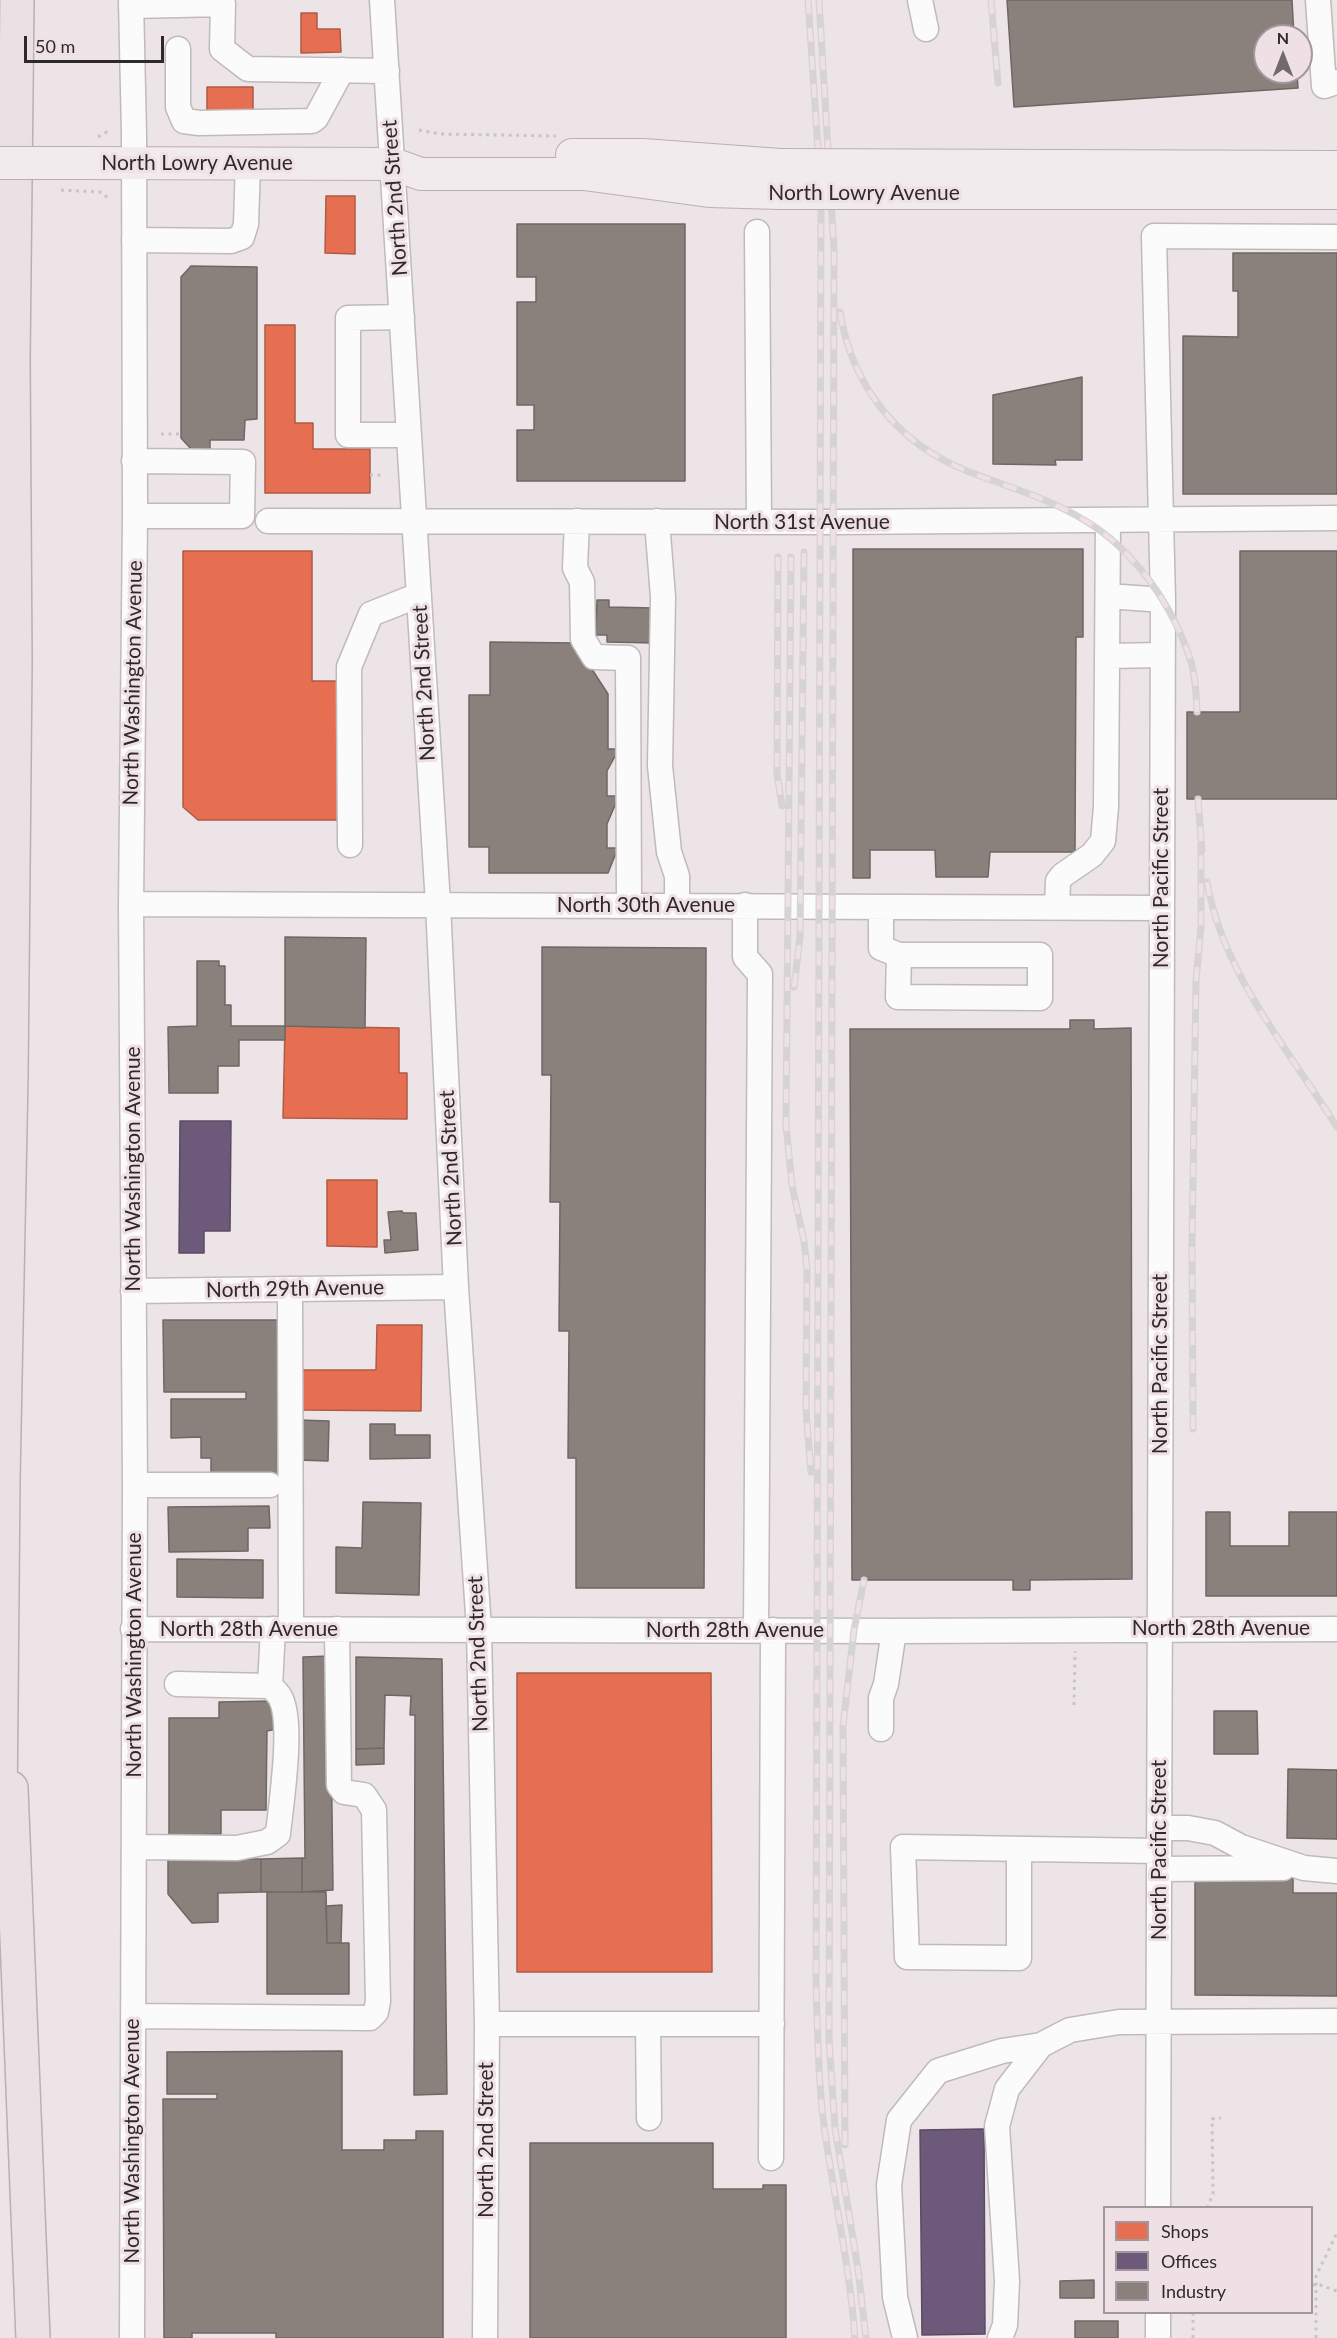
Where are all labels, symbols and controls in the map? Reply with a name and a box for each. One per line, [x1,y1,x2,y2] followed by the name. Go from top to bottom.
[27,24,166,62] scale bar
[1253,24,1313,84] north arrow
[1277,28,1289,47] text: N
[35,35,75,57] text: 50 m
[377,119,413,277] street label: North 2nd Street
[101,150,293,176] street label: North Lowry Avenue
[768,180,960,206] street label: North Lowry Avenue
[714,509,890,535] street label: North 31st Avenue
[118,560,148,806] street label: North Washington Avenue
[407,604,441,762] street label: North 2nd Street
[1148,788,1174,968] street label: North Pacific Street
[557,892,735,918] street label: North 30th Avenue
[120,1046,146,1292] street label: North Washington Avenue
[434,1089,468,1247] street label: North 2nd Street
[1147,1274,1173,1454] street label: North Pacific Street
[206,1275,384,1303] street label: North 29th Avenue
[121,1532,147,1778] street label: North Washington Avenue
[463,1576,493,1732] street label: North 2nd Street
[1132,1615,1310,1641] street label: North 28th Avenue
[160,1616,338,1642] street label: North 28th Avenue
[646,1617,824,1643] street label: North 28th Avenue
[1146,1760,1172,1940] street label: North Pacific Street
[119,2018,145,2264] street label: North Washington Avenue
[473,2062,499,2218] street label: North 2nd Street
[1103,2206,1313,2314] legend
[1161,2220,1209,2242] text: Shops
[1161,2250,1217,2272] text: Offices
[1161,2280,1226,2302] text: Industry

